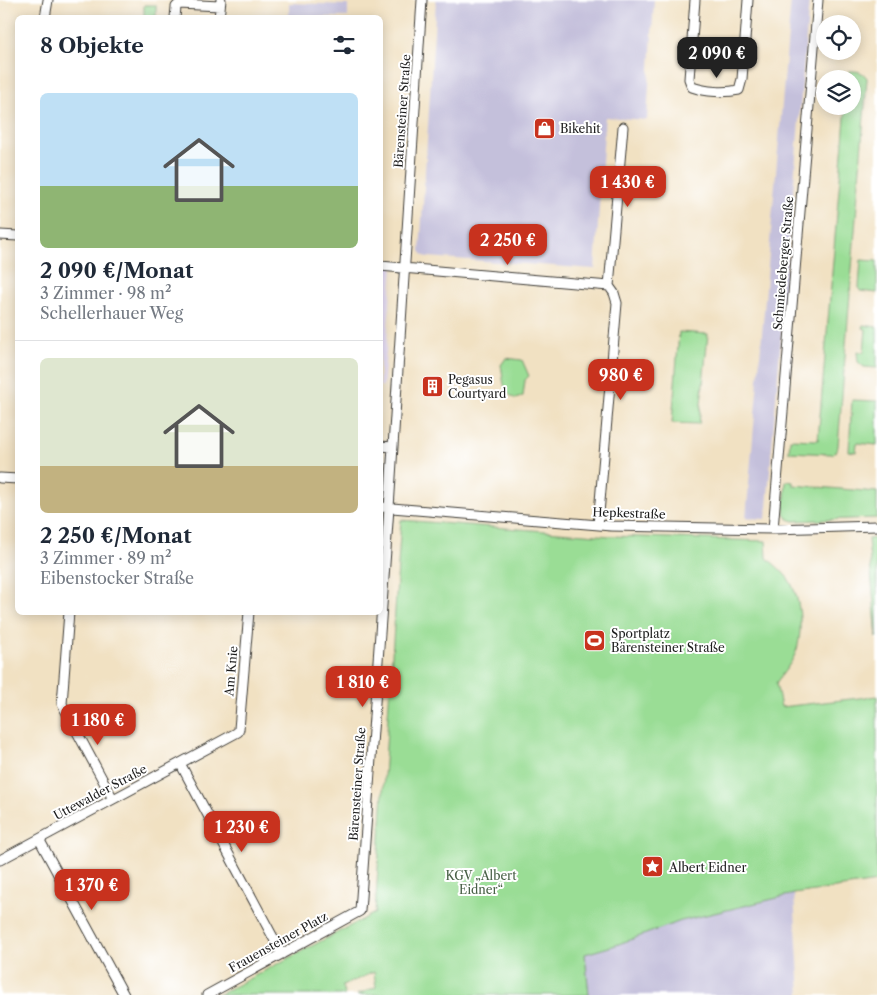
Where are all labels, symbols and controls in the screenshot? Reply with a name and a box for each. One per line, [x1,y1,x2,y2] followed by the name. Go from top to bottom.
[816,15,861,115] map controls
[816,15,861,60] button: locate
[330,31,358,59] icon: filters
[40,33,144,58] text: 8 Objekte
[671,36,763,79] pin: 2 090 €
[688,43,746,63] text: 2 090 €
[391,54,413,168] street label: Bärensteiner Straße
[816,70,861,115] button: layers
[532,116,556,140] shop icon: Bikehit
[560,121,601,136] place label: Bikehit
[154,125,244,215] icon: home
[582,166,674,208] pin: 1 430 €
[601,172,655,192] text: 1 430 €
[770,195,796,331] street label: Schmiedeberger Straße
[462,224,554,266] pin: 2 250 €
[480,230,536,250] text: 2 250 €
[40,258,194,283] text: 2 090 €/Monat
[40,283,172,303] text: 3 Zimmer · 98 m²
[40,303,183,323] text: Schellerhauer Weg
[586,358,656,401] pin: 980 €
[599,365,643,385] text: 980 €
[448,372,507,401] place label: Pegasus Courtyard
[420,374,444,398] building icon: Pegasus Courtyard
[154,391,244,481] icon: home
[592,504,666,522] street label: Hepkestraße
[40,523,192,548] text: 2 250 €/Monat
[40,548,172,568] text: 3 Zimmer · 89 m²
[40,568,194,588] text: Eibenstocker Straße
[611,626,725,655] place label: Sportplatz Bärensteiner Straße
[583,628,607,652] sports icon: Sportplatz Bärensteiner Straße
[221,645,241,698] street label: Am Knie
[317,666,409,708] pin: 1 810 €
[337,672,389,692] text: 1 810 €
[52,704,144,746] pin: 1 180 €
[72,710,124,730] text: 1 180 €
[346,727,368,841] street label: Bärensteiner Straße
[51,761,149,823] street label: Uttewalder Straße
[196,810,288,853] pin: 1 230 €
[215,817,269,837] text: 1 230 €
[641,855,665,879] place icon: Albert Eidner
[668,860,746,875] place label: Albert Eidner
[46,868,138,911] pin: 1 370 €
[446,868,517,897] park label: KGV „Albert Eidner“
[66,875,118,895] text: 1 370 €
[226,909,330,975] street label: Frauensteiner Platz

